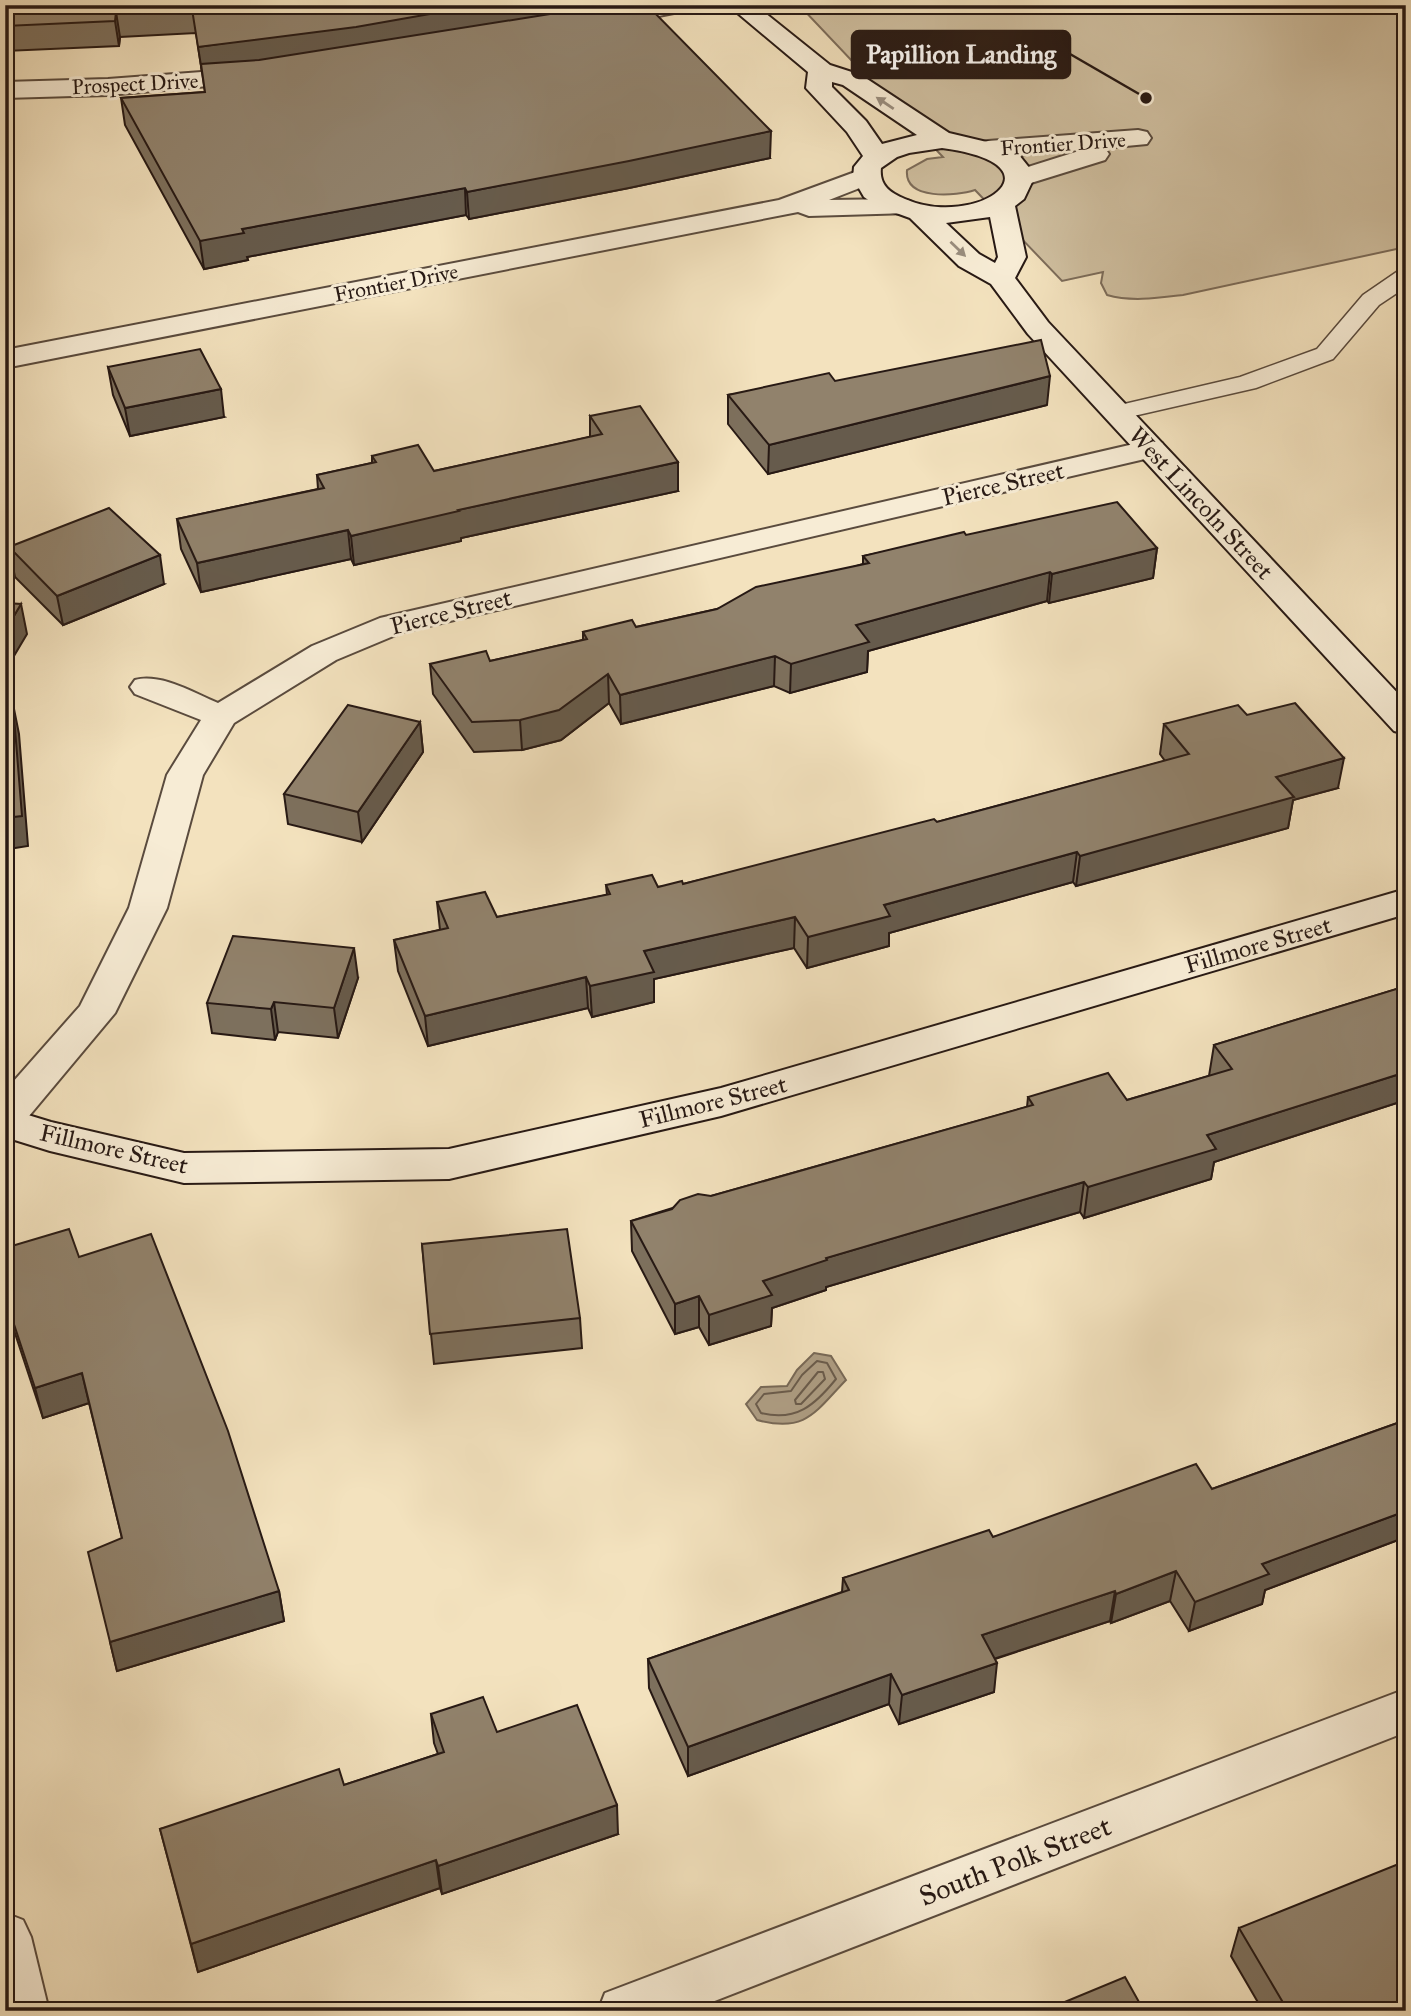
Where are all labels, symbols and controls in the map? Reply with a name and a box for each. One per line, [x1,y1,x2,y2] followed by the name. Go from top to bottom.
[852,31,1070,78] callout: Papillion Landing
[866,38,1057,71] text: Papillion Landing
[71,68,199,100] street label: Prospect Drive
[876,96,894,110] one-way arrow
[999,127,1127,161] street label: Frontier Drive
[949,241,966,258] one-way arrow
[332,258,460,308] street label: Frontier Drive
[1122,420,1280,586] street label: West Lincoln Street
[939,455,1067,513] street label: Pierce Street
[387,582,515,642] street label: Pierce Street
[1181,910,1335,980] street label: Fillmore Street
[636,1069,790,1135] street label: Fillmore Street
[37,1117,192,1181] street label: Fillmore Street
[914,1808,1116,1914] street label: South Polk Street

